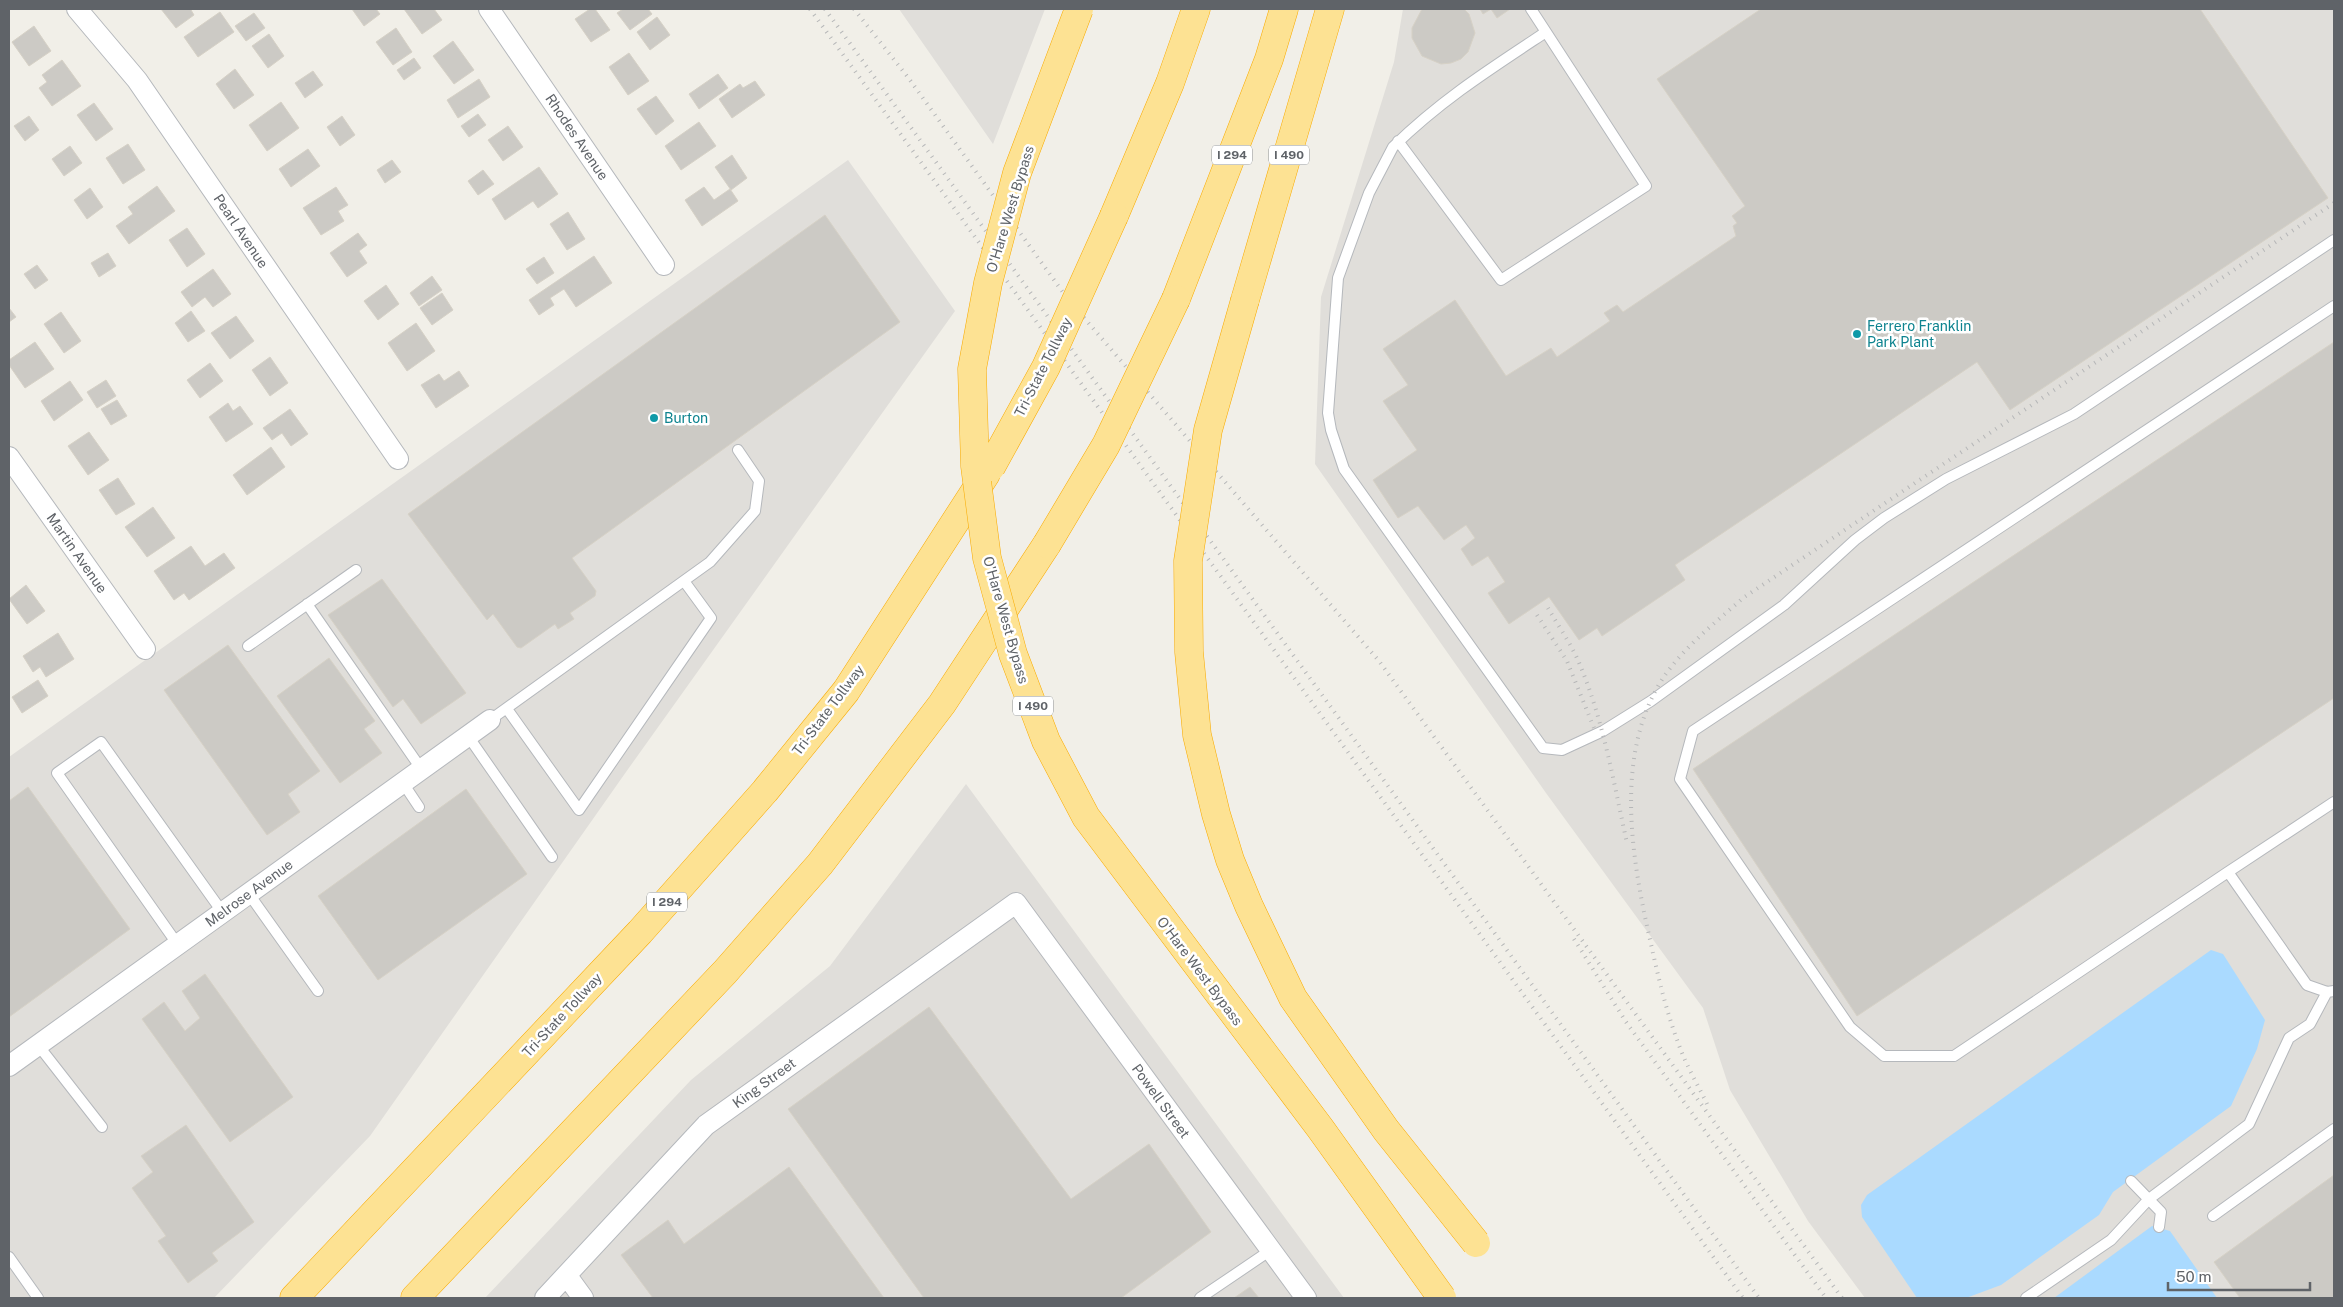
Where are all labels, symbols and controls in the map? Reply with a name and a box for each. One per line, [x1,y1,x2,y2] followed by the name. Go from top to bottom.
[542,91,612,183] street label: Rhodes Avenue
[983,144,1037,274] street label: O'Hare West Bypass
[1212,146,1252,164] road number: I 294
[1269,146,1309,164] road number: I 490
[210,191,272,271] street label: Pearl Avenue
[1011,314,1075,419] street label: Tri-State Tollway
[1867,318,1971,350] place label: Ferrero Franklin Park Plant
[1851,328,1863,340] marker: Ferrero Franklin Park Plant
[664,410,708,426] place label: Burton
[648,412,660,424] marker: Burton
[44,510,111,596] street label: Martin Avenue
[980,554,1032,686] street label: O'Hare West Bypass
[789,661,868,758] street label: Tri-State Tollway
[1013,696,1053,716] road number: I 490
[202,856,296,930] street label: Melrose Avenue
[647,892,687,912] road number: I 294
[1154,914,1246,1028] street label: O'Hare West Bypass
[519,969,605,1060] street label: Tri-State Tollway
[729,1055,799,1111] street label: King Street
[1129,1061,1193,1141] street label: Powell Street
[2168,1260,2310,1292] scale bar
[2176,1268,2211,1285] text: 50 m

